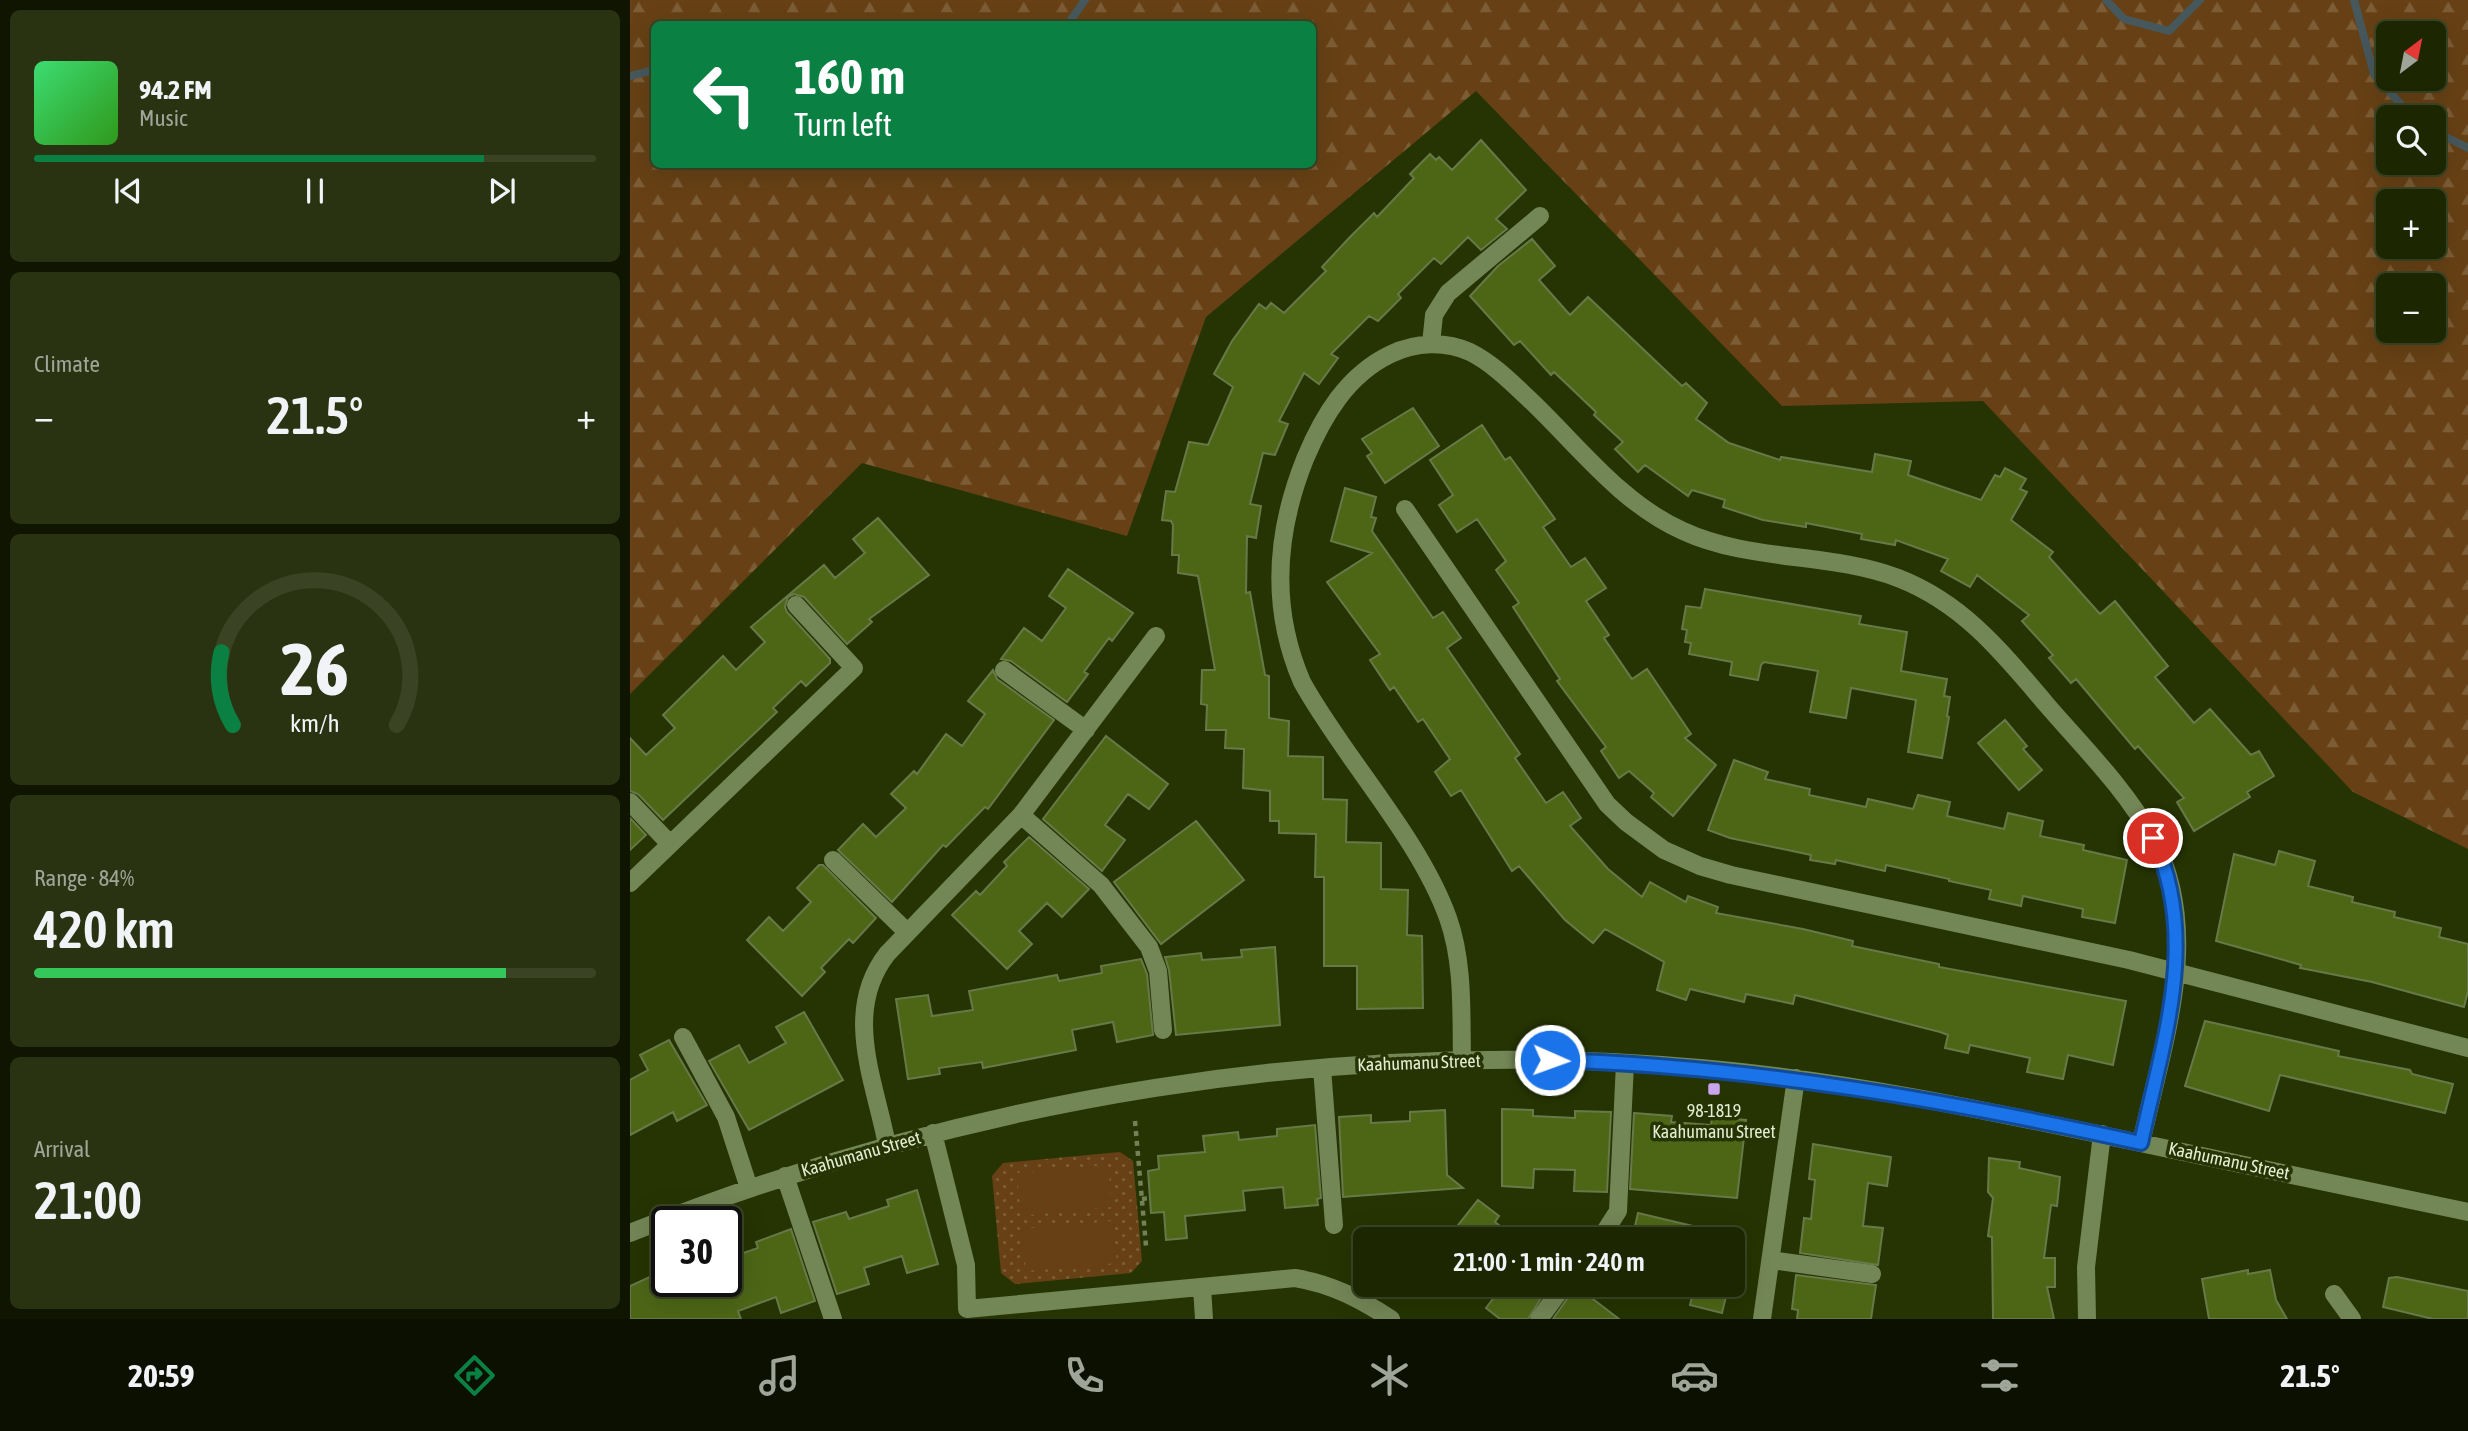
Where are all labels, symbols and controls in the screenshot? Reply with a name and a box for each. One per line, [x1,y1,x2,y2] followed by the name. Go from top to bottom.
[2376,21,2446,91] north arrow
[2376,21,2446,343] map controls
[794,48,905,104] text: 160 m
[679,49,770,140] icon: left
[139,75,212,105] text: 94.2 FM
[139,105,187,131] text: Music
[2376,105,2446,175] button: search
[794,106,892,143] text: Turn left
[109,172,147,210] icon: previous
[296,172,334,210] icon: pause
[483,172,521,210] icon: next
[2376,189,2446,259] button: +
[2376,273,2446,343] button: −
[34,351,100,377] text: Climate
[267,385,363,445] text: 21.5°
[34,394,54,437] text: −
[576,394,596,437] text: +
[281,628,349,711] text: 26
[290,709,340,737] text: km/h
[2123,808,2183,868] pin
[2134,819,2172,857] icon: arrive
[34,865,134,891] text: Range · 84%
[34,899,175,959] text: 420 km
[1513,1023,1587,1097] position arrow
[1357,1050,1481,1075] street label: Kaahumanu Street
[1706,1081,1722,1097] marker: 98-1819 Kaahumanu Street
[1652,1100,1776,1142] place label: 98-1819 Kaahumanu Street
[799,1126,923,1181] street label: Kaahumanu Street
[34,1136,90,1162] text: Arrival
[2167,1137,2292,1184] street label: Kaahumanu Street
[34,1170,142,1230] text: 21:00
[651,1206,742,1297] speed limit sign: 30
[1453,1247,1645,1277] text: 21:00 · 1 min · 240 m
[450,1351,499,1400] icon: directions
[755,1351,804,1400] icon: music
[1060,1351,1109,1400] icon: phone
[1365,1351,1414,1400] icon: climate
[1670,1351,1719,1400] icon: car
[1975,1351,2024,1400] icon: filters
[128,1357,194,1394] text: 20:59
[2280,1357,2340,1394] text: 21.5°

